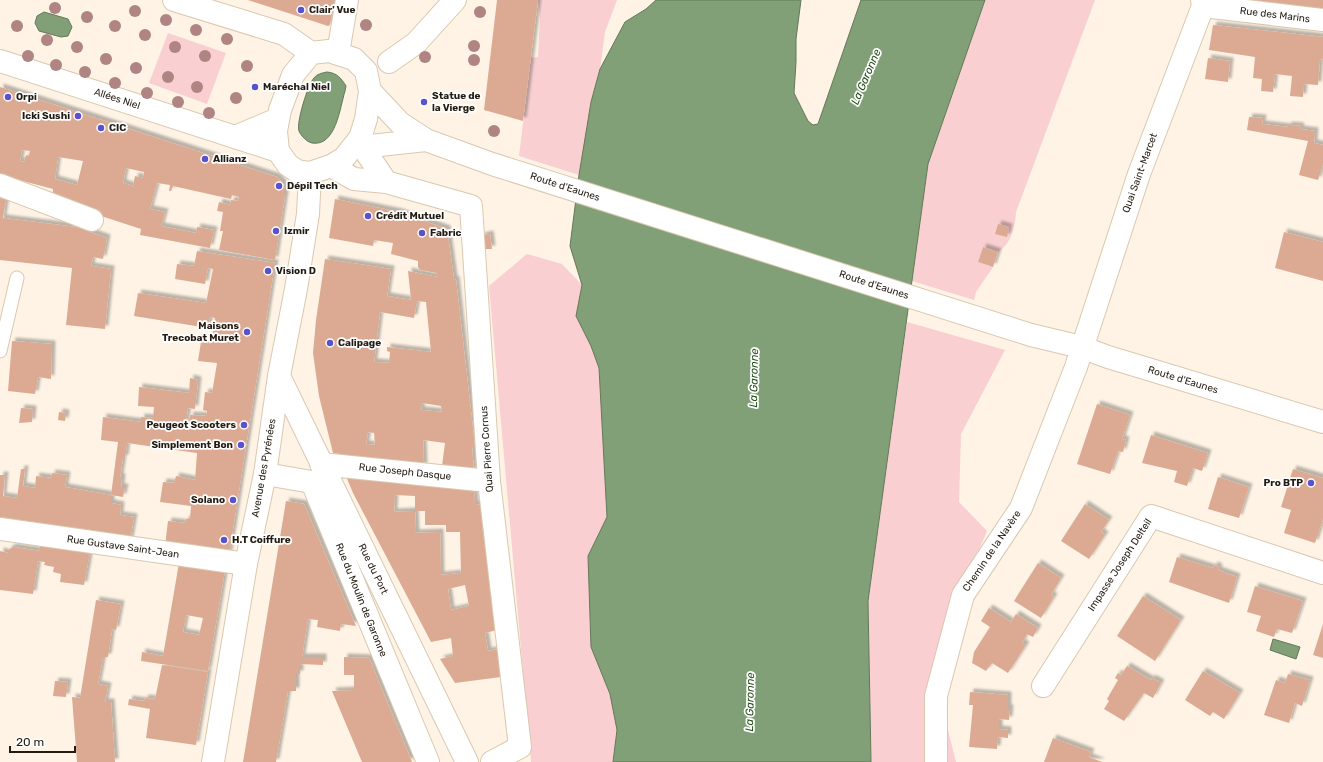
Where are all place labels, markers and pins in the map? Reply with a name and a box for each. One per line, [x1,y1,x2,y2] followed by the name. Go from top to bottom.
[309,4,356,16] place label: Clair' Vue
[296,5,306,15] marker: Clair' Vue
[263,81,330,93] place label: Maréchal Niel
[250,82,260,92] marker: Maréchal Niel
[432,90,481,114] place label: Statue de la Vierge
[16,91,37,103] place label: Orpi
[3,92,13,102] marker: Orpi
[419,97,429,107] marker: Statue de la Vierge
[22,110,70,122] place label: Icki Sushi
[73,111,83,121] marker: Icki Sushi
[109,122,126,134] place label: CIC
[96,123,106,133] marker: CIC
[213,153,247,165] place label: Allianz
[200,154,210,164] marker: Allianz
[287,180,338,192] place label: Dépil Tech
[274,181,284,191] marker: Dépil Tech
[376,210,444,222] place label: Crédit Mutuel
[363,211,373,221] marker: Crédit Mutuel
[284,225,310,237] place label: Izmir
[271,226,281,236] marker: Izmir
[430,227,462,239] place label: Fabric
[417,228,427,238] marker: Fabric
[276,265,316,277] place label: Vision D
[263,266,273,276] marker: Vision D
[162,320,239,344] place label: Maisons Trecobat Muret
[242,327,252,337] marker: Maisons Trecobat Muret
[338,337,381,349] place label: Calipage
[325,338,335,348] marker: Calipage
[146,419,236,431] place label: Peugeot Scooters
[239,420,249,430] marker: Peugeot Scooters
[151,439,233,451] place label: Simplement Bon
[236,440,246,450] marker: Simplement Bon
[1263,477,1303,489] place label: Pro BTP
[1306,478,1316,488] marker: Pro BTP
[191,494,225,506] place label: Solano
[228,495,238,505] marker: Solano
[232,534,291,546] place label: H.T Coiffure
[219,535,229,545] marker: H.T Coiffure

